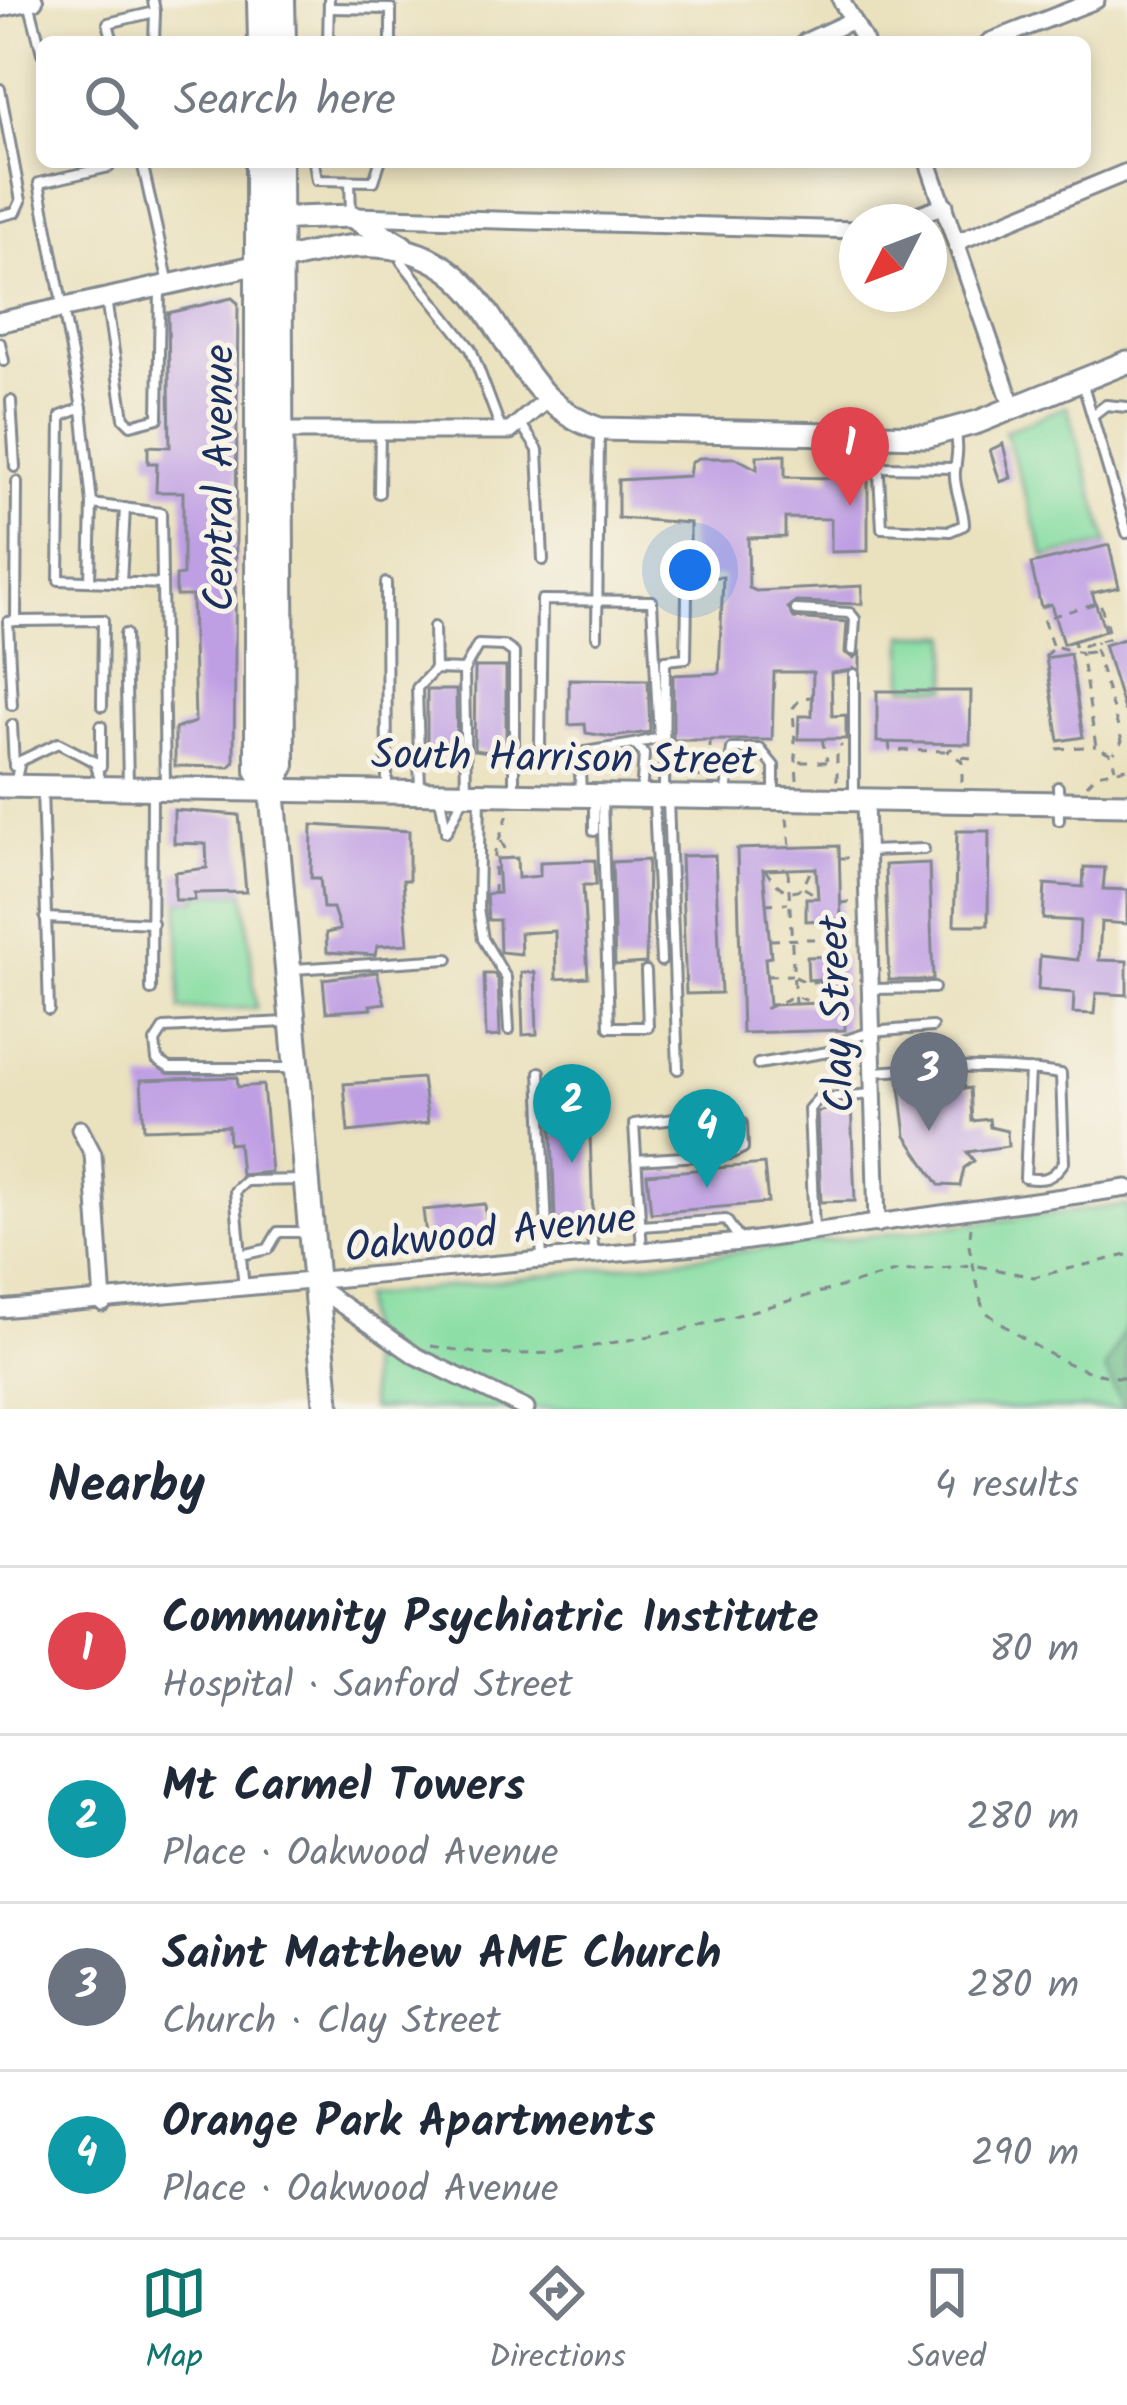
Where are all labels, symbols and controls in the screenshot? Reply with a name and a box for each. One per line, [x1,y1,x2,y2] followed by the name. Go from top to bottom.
[36,36,1091,168] search box
[174,66,396,138] text: Search here
[78,69,144,135] icon: search
[839,204,947,312] north arrow
[188,344,255,612] street label: Central Avenue
[811,407,889,506] pin: 1
[660,540,720,600] your location
[371,723,758,796] street label: South Harrison Street
[802,913,875,1114] street label: Clay Street
[890,1032,968,1131] pin: 3
[533,1064,611,1163] pin: 2
[668,1089,746,1188] pin: 4
[341,1186,640,1283] street label: Oakwood Avenue
[48,1447,205,1528] text: Nearby
[935,1456,1079,1518] text: 4 results
[162,1584,819,1656] text: Community Psychiatric Institute
[81,1620,93,1682] text: 1
[989,1620,1079,1682] text: 80 m
[162,1656,573,1718] text: Hospital · Sanford Street
[162,1752,525,1824] text: Mt Carmel Towers
[76,1788,98,1850] text: 2
[967,1788,1079,1850] text: 280 m
[162,1824,558,1886] text: Place · Oakwood Avenue
[162,1920,721,1992] text: Saint Matthew AME Church
[76,1956,98,2018] text: 3
[967,1956,1079,2018] text: 280 m
[162,1992,501,2054] text: Church · Clay Street
[162,2088,656,2160] text: Orange Park Apartments
[76,2124,98,2186] text: 4
[971,2124,1079,2186] text: 290 m
[162,2160,558,2222] text: Place · Oakwood Avenue
[141,2260,207,2385] tab: Map
[489,2260,626,2385] tab: Directions
[908,2260,986,2385] tab: Saved

